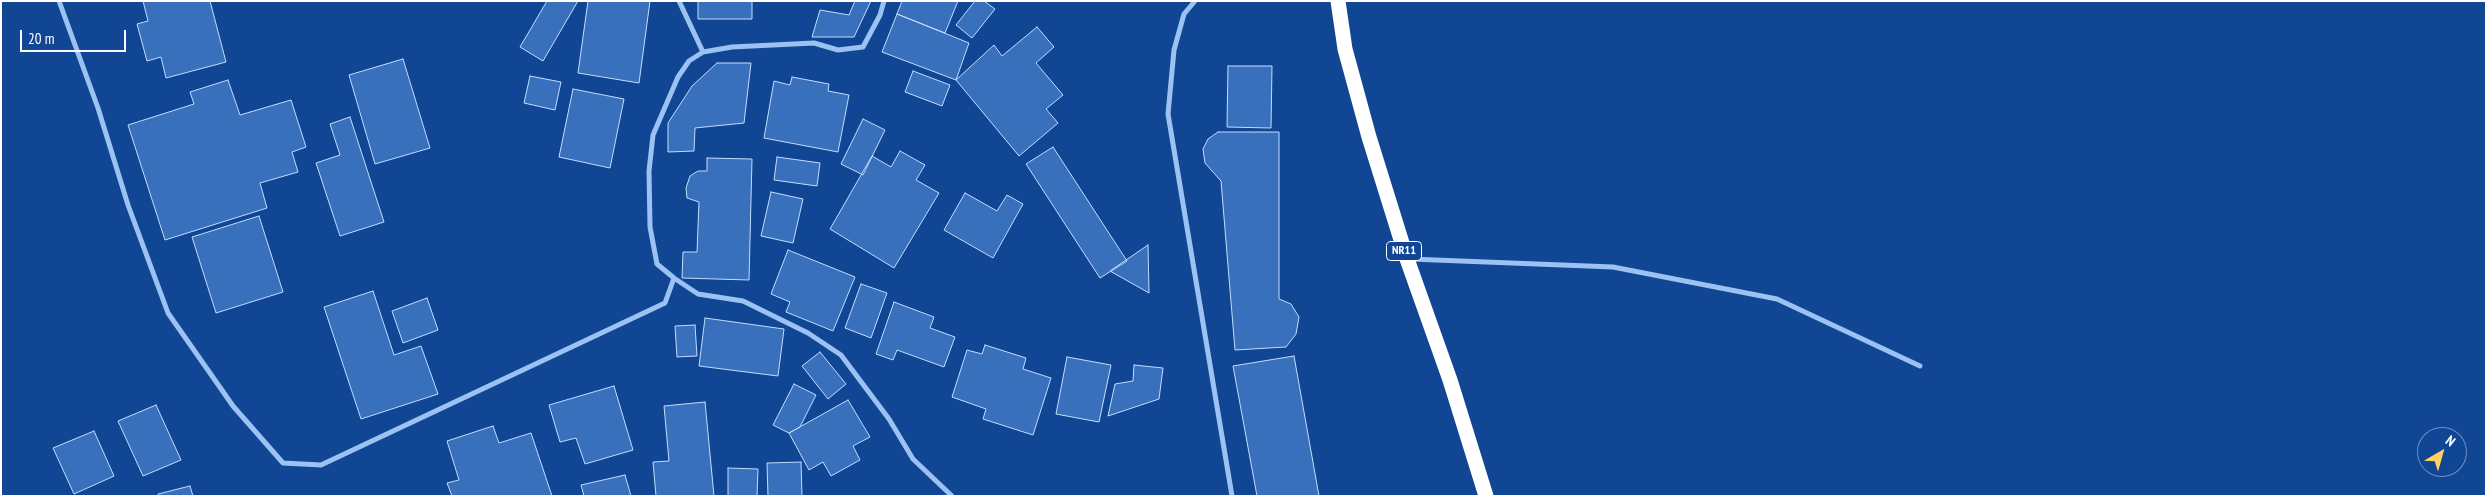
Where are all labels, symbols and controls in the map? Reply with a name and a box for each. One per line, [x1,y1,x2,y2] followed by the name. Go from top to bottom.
[22,20,129,52] scale bar
[28,29,54,48] text: 20 m
[1386,242,1422,260] road number: NR11
[2417,427,2467,477] north arrow
[2442,432,2459,450] text: N

